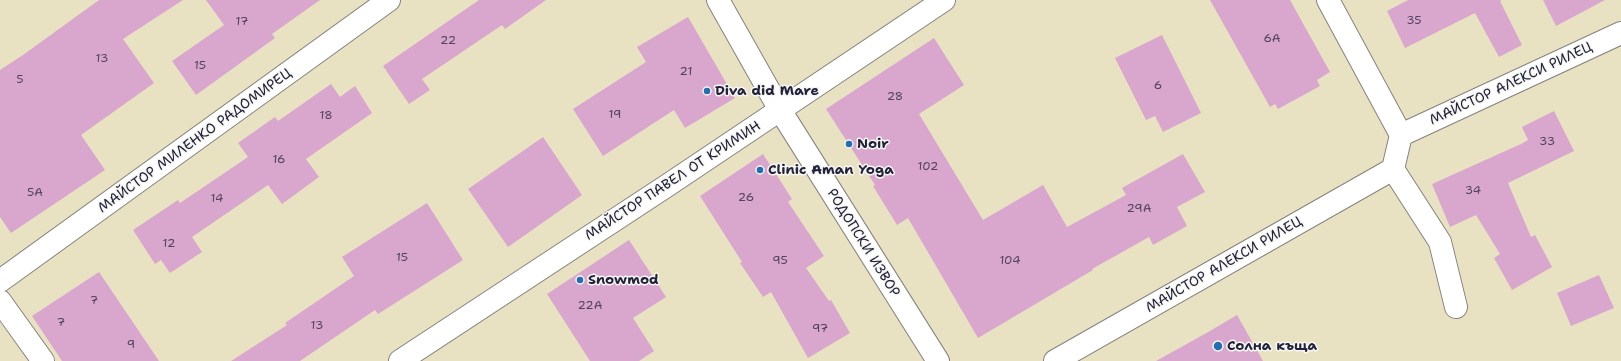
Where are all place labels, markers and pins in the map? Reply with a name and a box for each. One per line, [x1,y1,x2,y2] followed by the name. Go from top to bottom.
[715,83,819,99] place label: Diva did Mare
[702,86,712,96] marker: Diva did Mare
[857,136,889,152] place label: Noir
[844,139,854,149] marker: Noir
[768,162,894,178] place label: Clinic Aman Yoga
[755,165,765,175] marker: Clinic Aman Yoga
[588,272,659,288] place label: Snowmod
[575,275,585,285] marker: Snowmod
[1227,338,1317,354] place label: Солна къща
[1212,340,1224,352] marker: Солна къща

